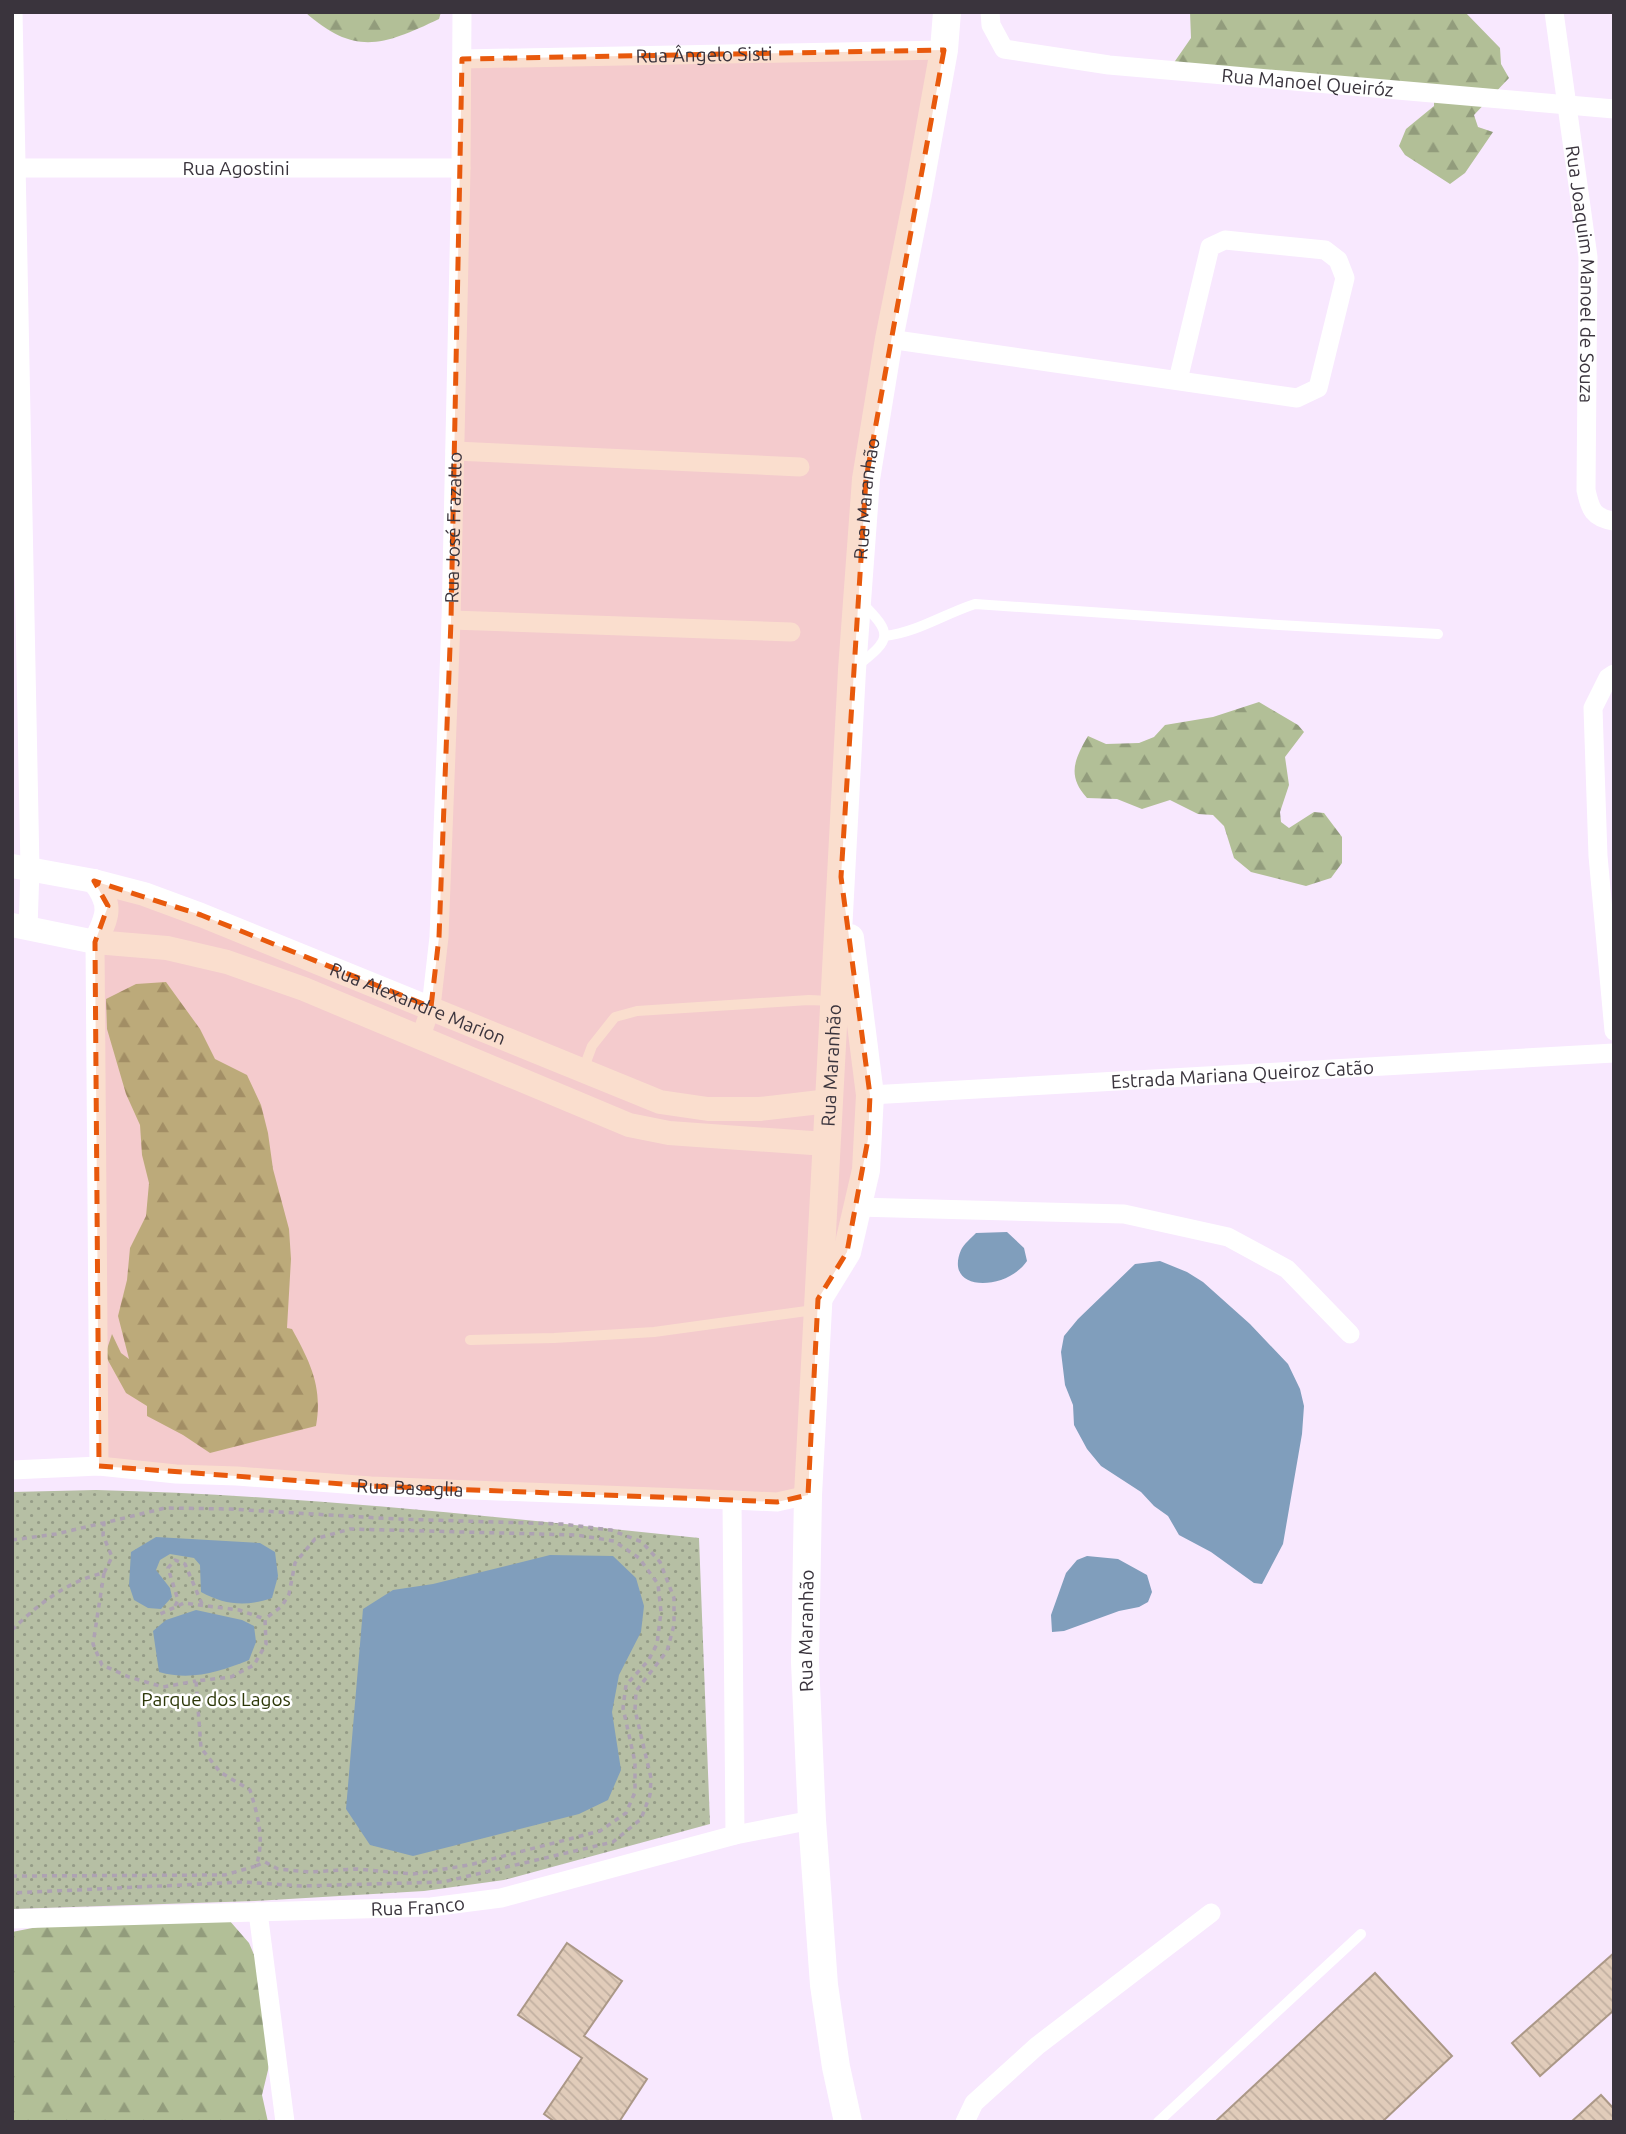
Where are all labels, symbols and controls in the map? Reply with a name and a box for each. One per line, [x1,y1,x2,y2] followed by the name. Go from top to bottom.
[635,42,773,67] street label: Rua Ângelo Sisti
[1221,64,1395,101] street label: Rua Manoel Queiróz
[1562,144,1599,403] street label: Rua Joaquim Manoel de Souza
[182,157,290,179] street label: Rua Agostini
[849,436,884,560] street label: Rua Maranhão
[440,452,466,604] street label: Rua José Frazatto
[327,958,509,1049] street label: Rua Alexandre Marion
[817,1004,845,1127] street label: Rua Maranhão
[1110,1056,1374,1092] street label: Estrada Mariana Queiroz Catão
[356,1474,464,1501] street label: Rua Basaglia
[794,1569,818,1693] street label: Rua Maranhão
[141,1688,291,1710] park label: Parque dos Lagos
[370,1892,466,1920] street label: Rua Franco

